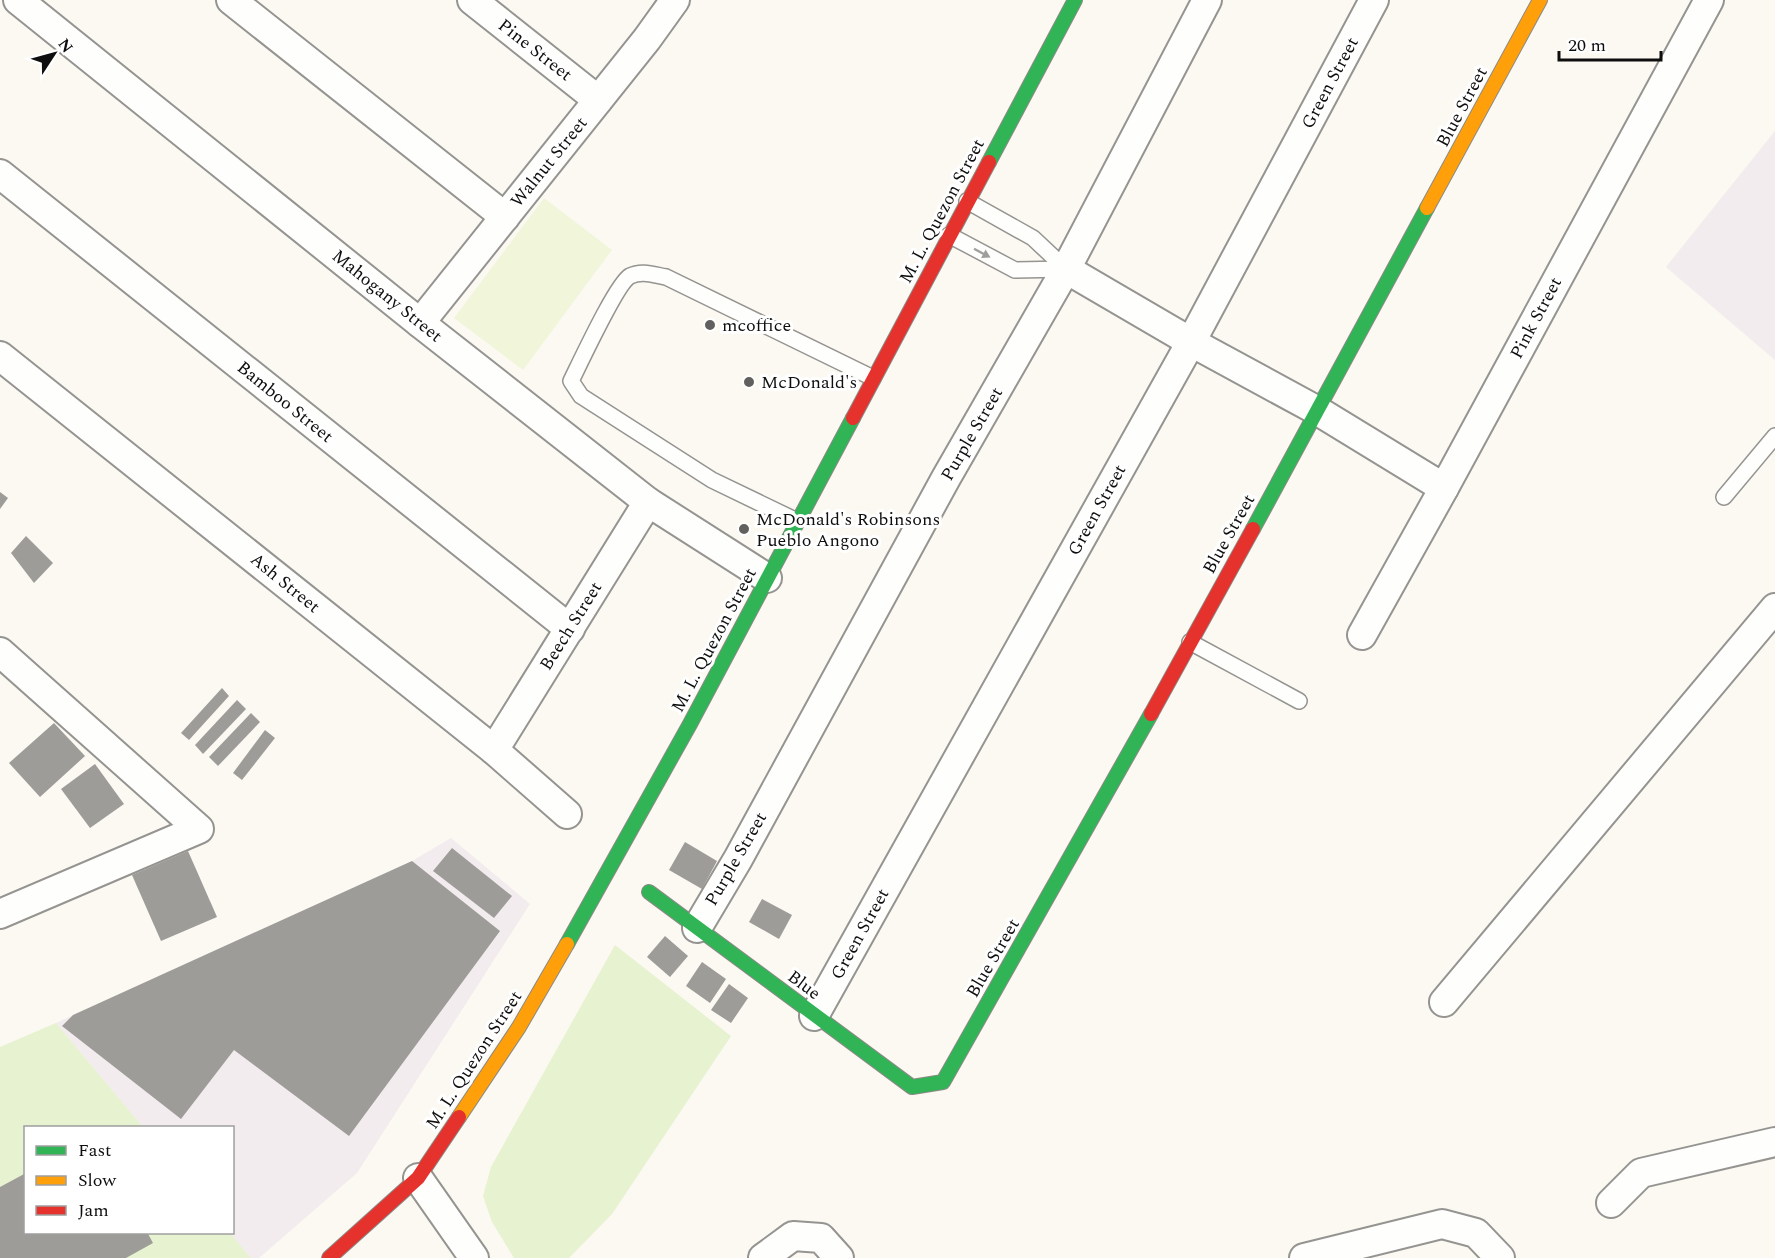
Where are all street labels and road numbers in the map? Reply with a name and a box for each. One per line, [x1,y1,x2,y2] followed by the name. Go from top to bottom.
[492,12,578,88] street label: Pine Street
[1294,32,1366,134] street label: Green Street
[1430,62,1494,152] street label: Blue Street
[504,111,594,213] street label: Walnut Street
[892,134,992,288] street label: M. L. Quezon Street
[326,243,448,349] street label: Mahogany Street
[1503,272,1569,364] street label: Pink Street
[231,355,339,449] street label: Bamboo Street
[934,382,1010,486] street label: Purple Street
[1061,459,1133,561] street label: Green Street
[1196,489,1262,579] street label: Blue Street
[244,546,326,620] street label: Ash Street
[664,563,764,717] street label: M. L. Quezon Street
[533,576,609,676] street label: Beech Street
[698,807,774,911] street label: Purple Street
[824,883,896,985] street label: Green Street
[959,913,1027,1003] street label: Blue Street
[782,963,826,1007] street label: Blue
[419,985,529,1135] street label: M. L. Quezon Street

